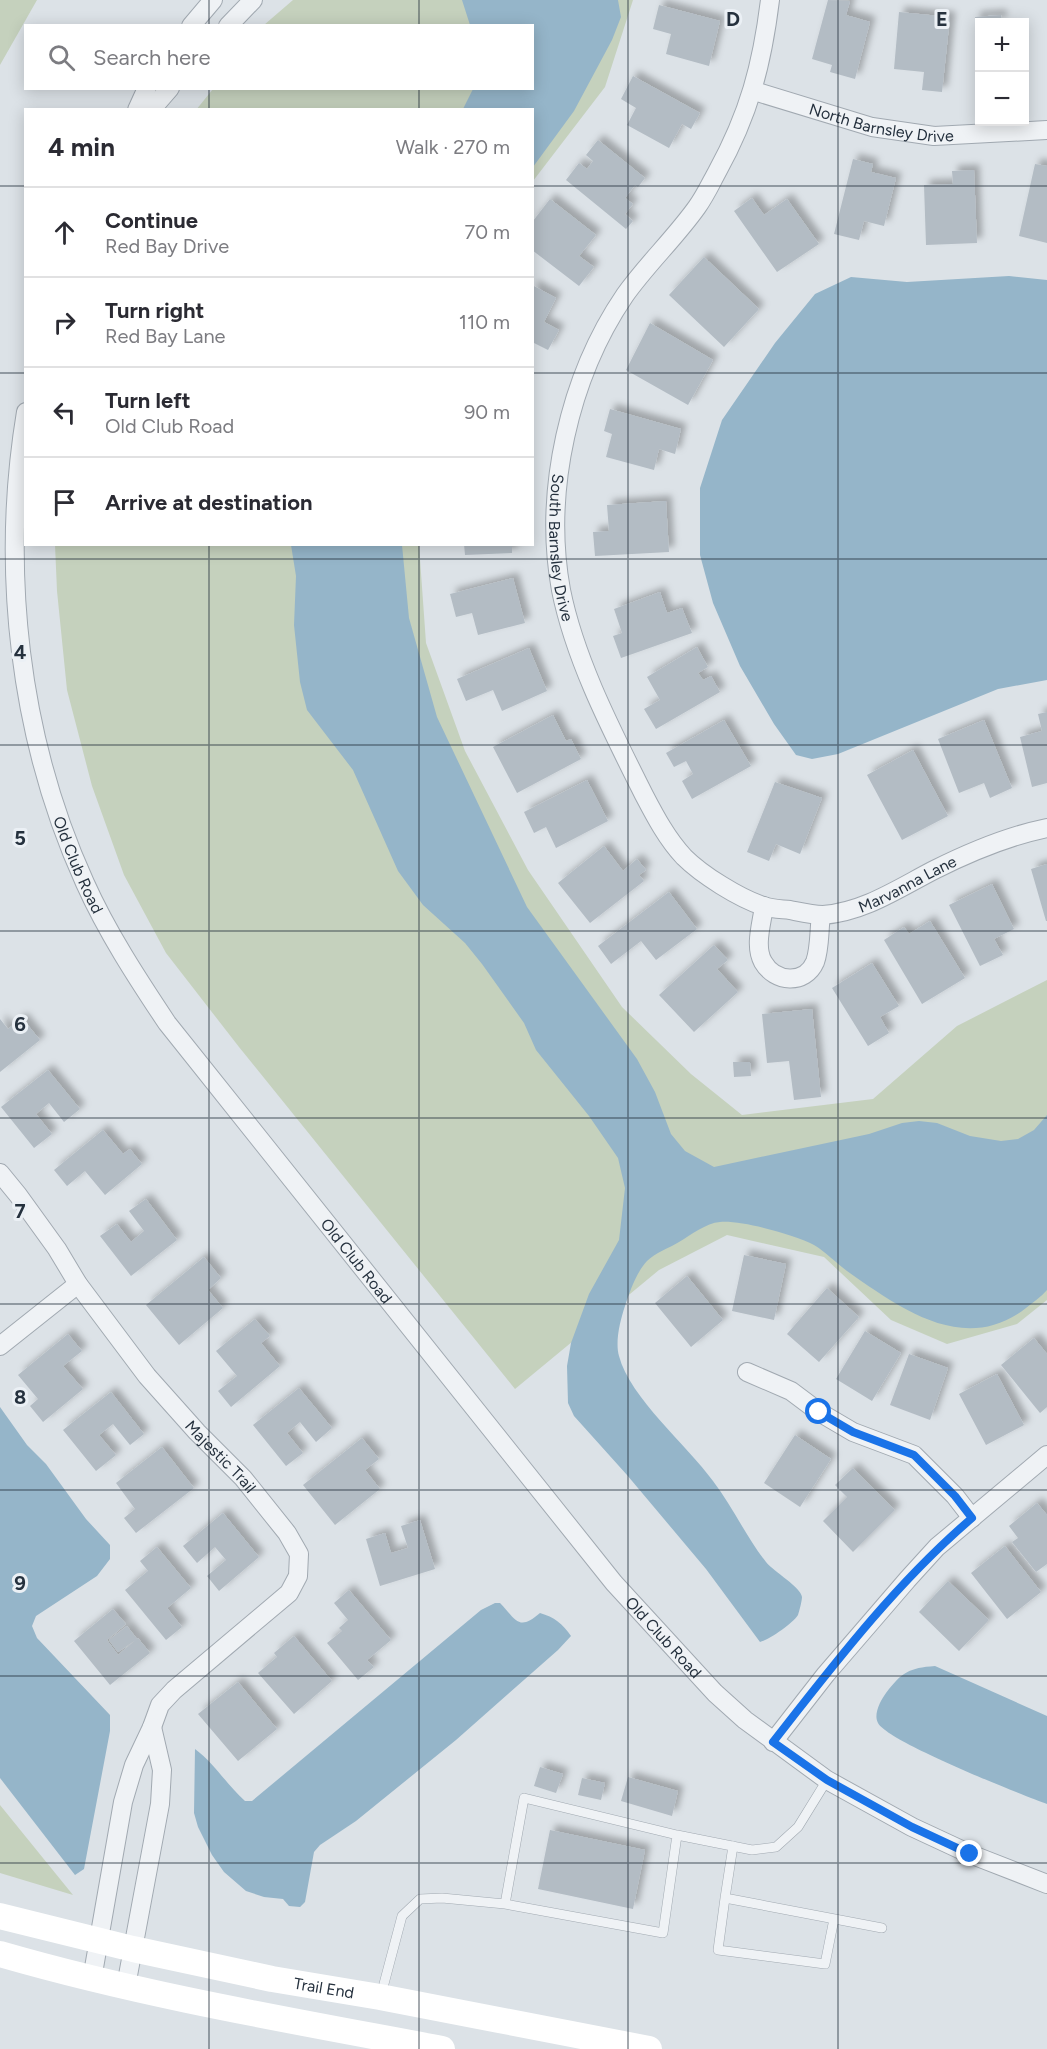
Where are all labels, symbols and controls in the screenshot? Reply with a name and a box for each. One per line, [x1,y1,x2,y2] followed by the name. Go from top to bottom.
[726,7,740,31] text: D
[936,7,948,31] text: E
[975,18,1029,126] map controls
[975,18,1029,72] button: +
[24,24,534,90] search box
[45,41,78,74] icon: search
[93,44,211,71] text: Search here
[975,72,1029,126] button: −
[807,99,954,146] street label: North Barnsley Drive
[48,131,115,163] text: 4 min
[396,135,510,159] text: Walk · 270 m
[105,207,198,234] text: Continue
[48,216,81,249] icon: ahead
[464,220,510,244] text: 70 m
[105,234,229,258] text: Red Bay Drive
[105,297,204,324] text: Turn right
[48,306,81,339] icon: right
[459,310,510,334] text: 110 m
[105,324,226,348] text: Red Bay Lane
[105,387,191,414] text: Turn left
[48,396,81,429] icon: left
[464,400,510,424] text: 90 m
[105,414,234,438] text: Old Club Road
[545,473,577,624] street label: South Barnsley Drive
[48,486,81,519] icon: arrive
[105,489,313,516] text: Arrive at destination
[14,640,27,664] text: 4
[49,814,107,917] street label: Old Club Road
[14,826,26,850] text: 5
[856,851,960,917] street label: Marvanna Lane
[14,1012,26,1036] text: 6
[14,1199,26,1223] text: 7
[317,1215,396,1307] street label: Old Club Road
[14,1385,26,1409] text: 8
[805,1398,831,1424] route start
[181,1417,260,1497] street label: Majestic Trail
[14,1571,26,1595] text: 9
[621,1593,705,1682] street label: Old Club Road
[956,1840,982,1866] route end
[292,1974,355,2003] street label: Trail End

